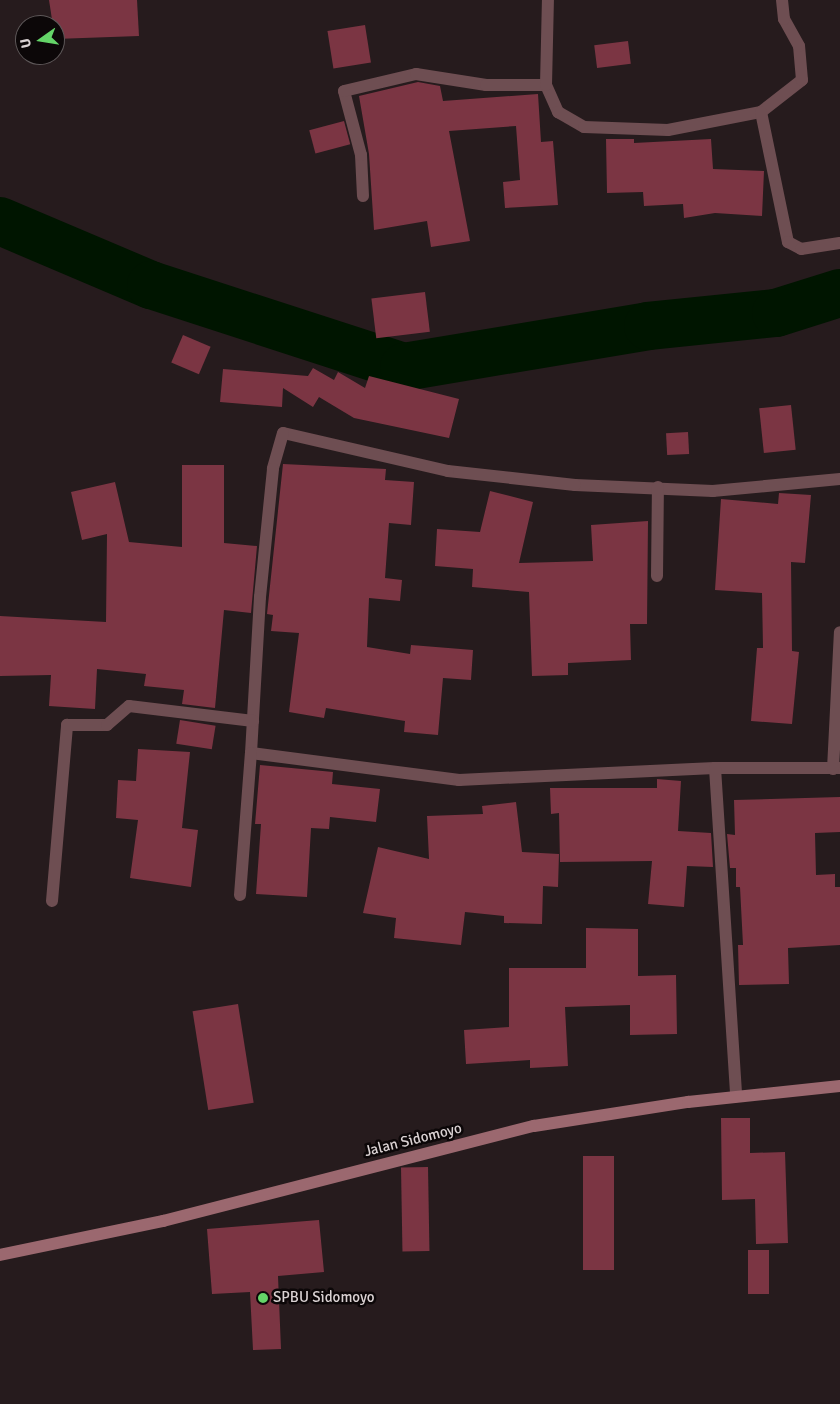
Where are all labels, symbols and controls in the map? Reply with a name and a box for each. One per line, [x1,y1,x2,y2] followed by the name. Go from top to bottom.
[15,15,65,65] north arrow
[17,37,35,50] text: U
[362,1119,464,1161] street label: Jalan Sidomoyo
[273,1289,375,1307] place label: SPBU Sidomoyo
[257,1292,269,1304] marker: SPBU Sidomoyo

